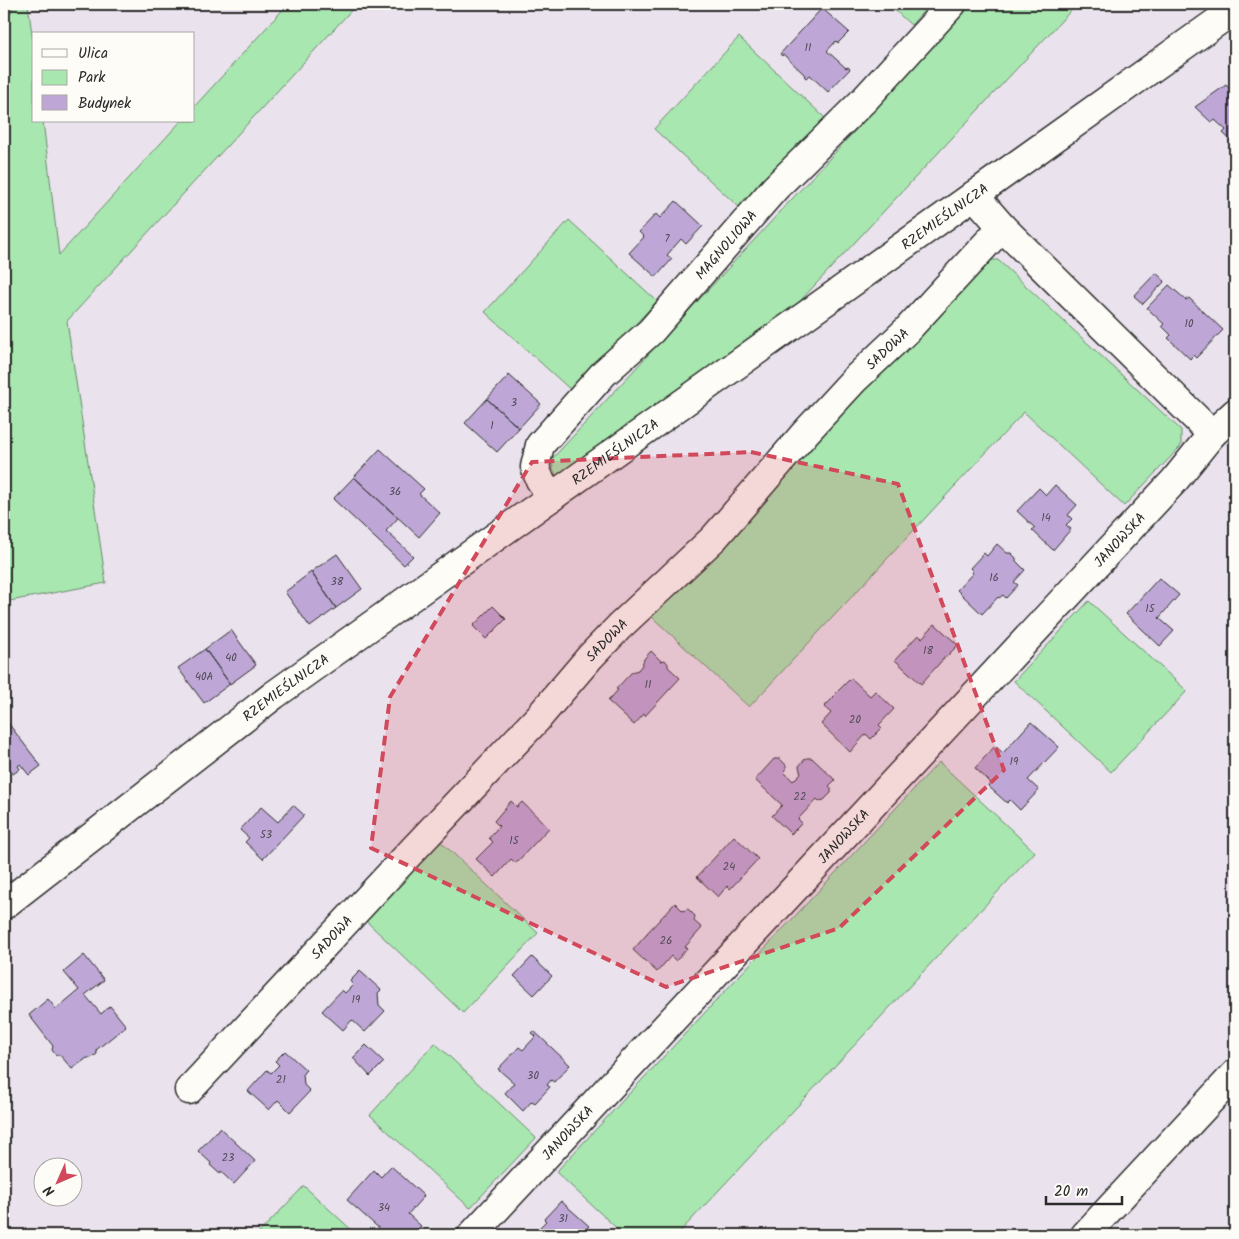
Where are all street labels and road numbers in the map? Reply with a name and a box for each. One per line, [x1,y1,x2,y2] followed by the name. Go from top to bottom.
[897,178,994,256] street label: RZEMIEŚLNICZA
[690,205,763,285] street label: MAGNOLIOWA
[861,323,915,376] street label: SADOWA
[567,413,664,491] street label: RZEMIEŚLNICZA
[1089,508,1151,573] street label: JANOWSKA
[581,614,633,667] street label: SADOWA
[238,649,334,728] street label: RZEMIEŚLNICZA
[813,804,875,869] street label: JANOWSKA
[306,911,358,965] street label: SADOWA
[537,1101,599,1166] street label: JANOWSKA

